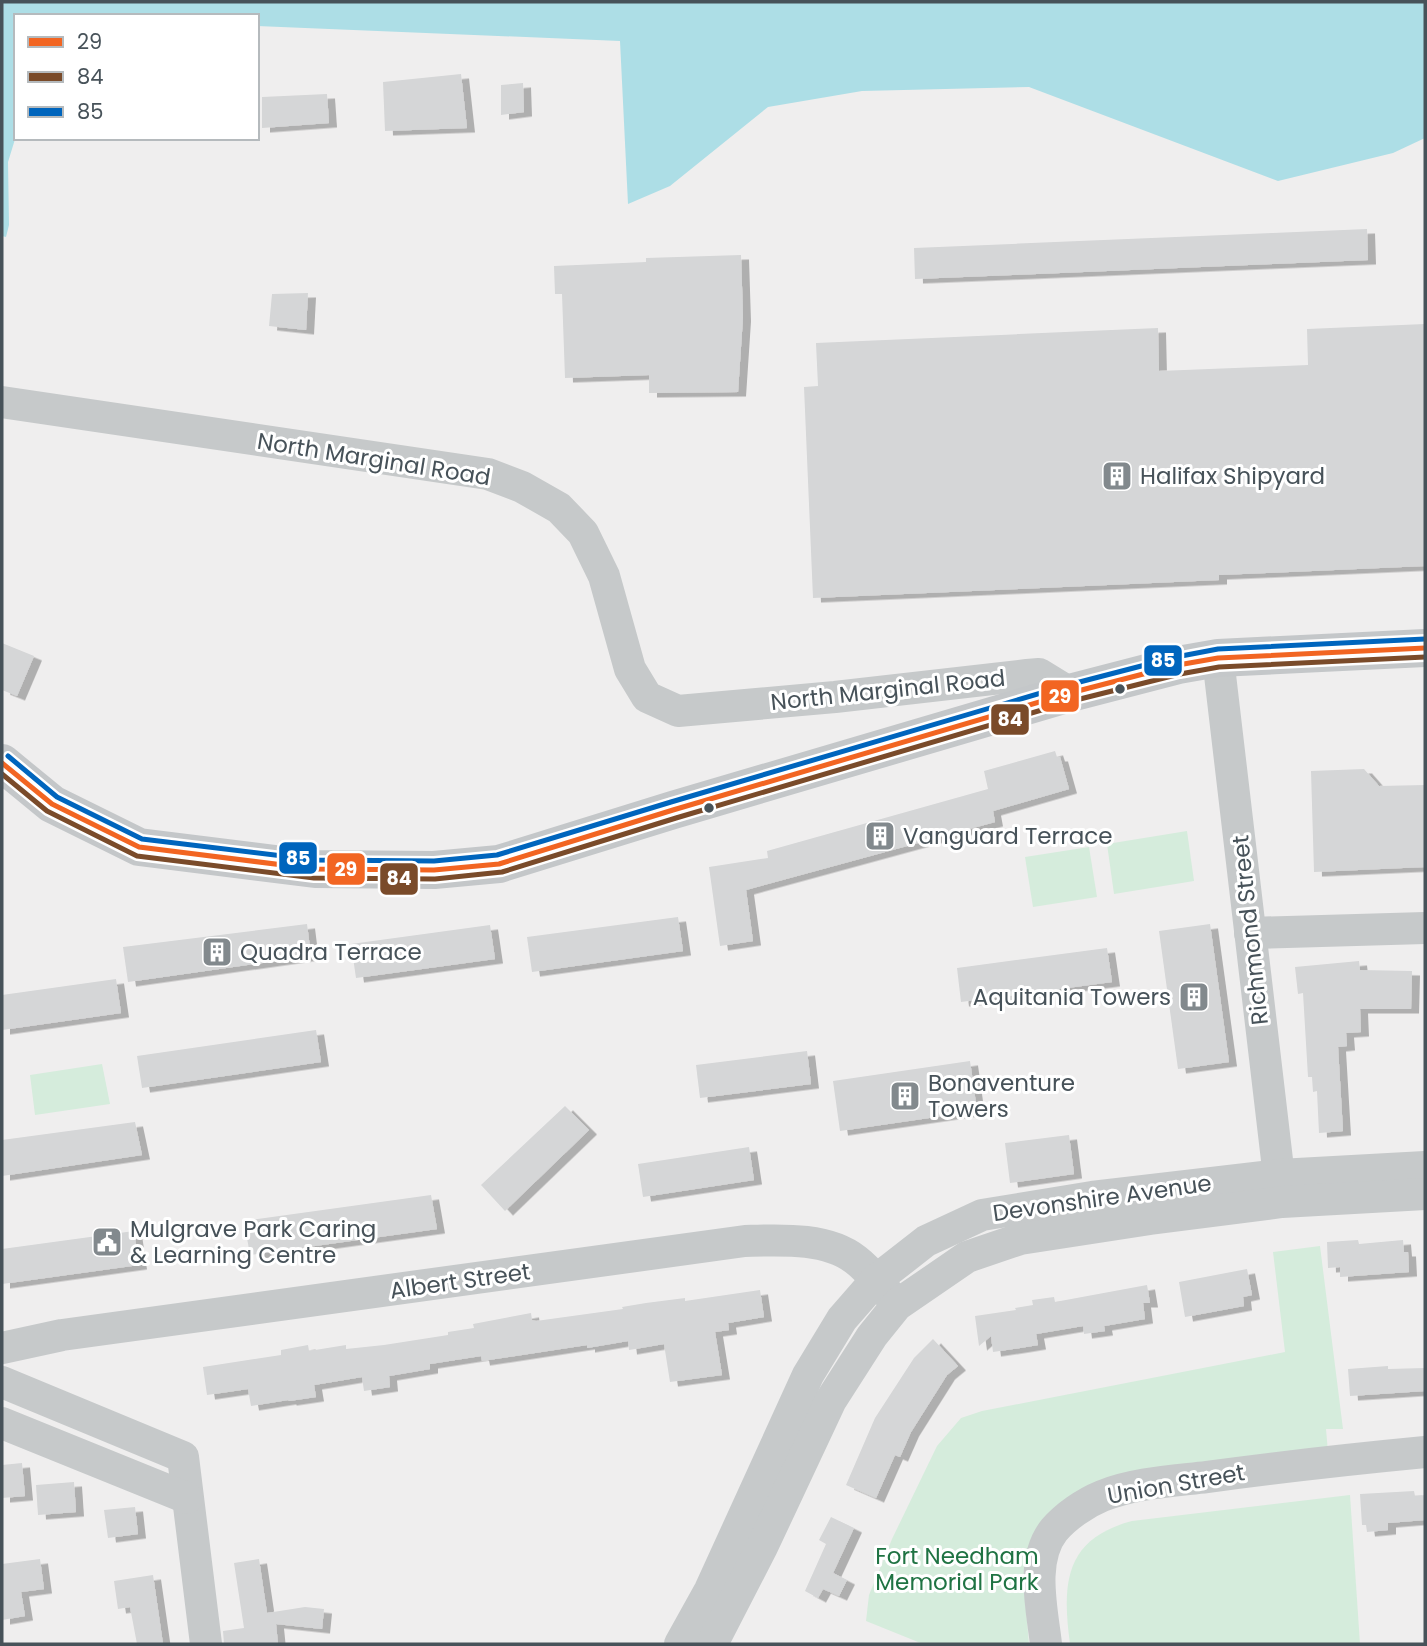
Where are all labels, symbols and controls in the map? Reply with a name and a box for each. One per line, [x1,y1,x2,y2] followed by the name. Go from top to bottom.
[14,14,259,140] legend
[77,27,102,56] text: 29
[77,62,103,91] text: 84
[77,97,103,126] text: 85
[255,425,493,493] street label: North Marginal Road
[1100,459,1134,493] building icon: Halifax Shipyard
[1140,460,1325,492] place label: Halifax Shipyard
[1143,644,1183,677] line badge: 85
[1151,647,1175,674] text: 85
[769,662,1007,718] street label: North Marginal Road
[1040,679,1080,713] line badge: 29
[1113,682,1127,696] unlabelled marker
[1049,683,1071,710] text: 29
[990,703,1030,736] line badge: 84
[997,706,1023,733] text: 84
[702,801,716,815] unlabelled marker
[863,819,897,853] building icon: Vanguard Terrace
[903,820,1113,852] place label: Vanguard Terrace
[1224,834,1276,1026] street label: Richmond Street
[278,841,318,875] line badge: 85
[286,845,310,872] text: 85
[326,852,366,886] line badge: 29
[335,856,357,883] text: 29
[379,862,419,896] line badge: 84
[386,865,412,892] text: 84
[200,935,234,969] building icon: Quadra Terrace
[240,936,422,968] place label: Quadra Terrace
[1177,980,1211,1014] building icon: Aquitania Towers
[973,981,1171,1013] place label: Aquitania Towers
[928,1067,1075,1125] place label: Bonaventure Towers
[888,1079,922,1113] building icon: Bonaventure Towers
[991,1167,1213,1229] street label: Devonshire Avenue
[130,1213,376,1271] place label: Mulgrave Park Caring & Learning Centre
[90,1225,124,1259] public building icon: Mulgrave Park Caring & Learning Centre
[388,1255,532,1307] street label: Albert Street
[1105,1456,1247,1512] street label: Union Street
[875,1540,1039,1598] park label: Fort Needham Memorial Park

